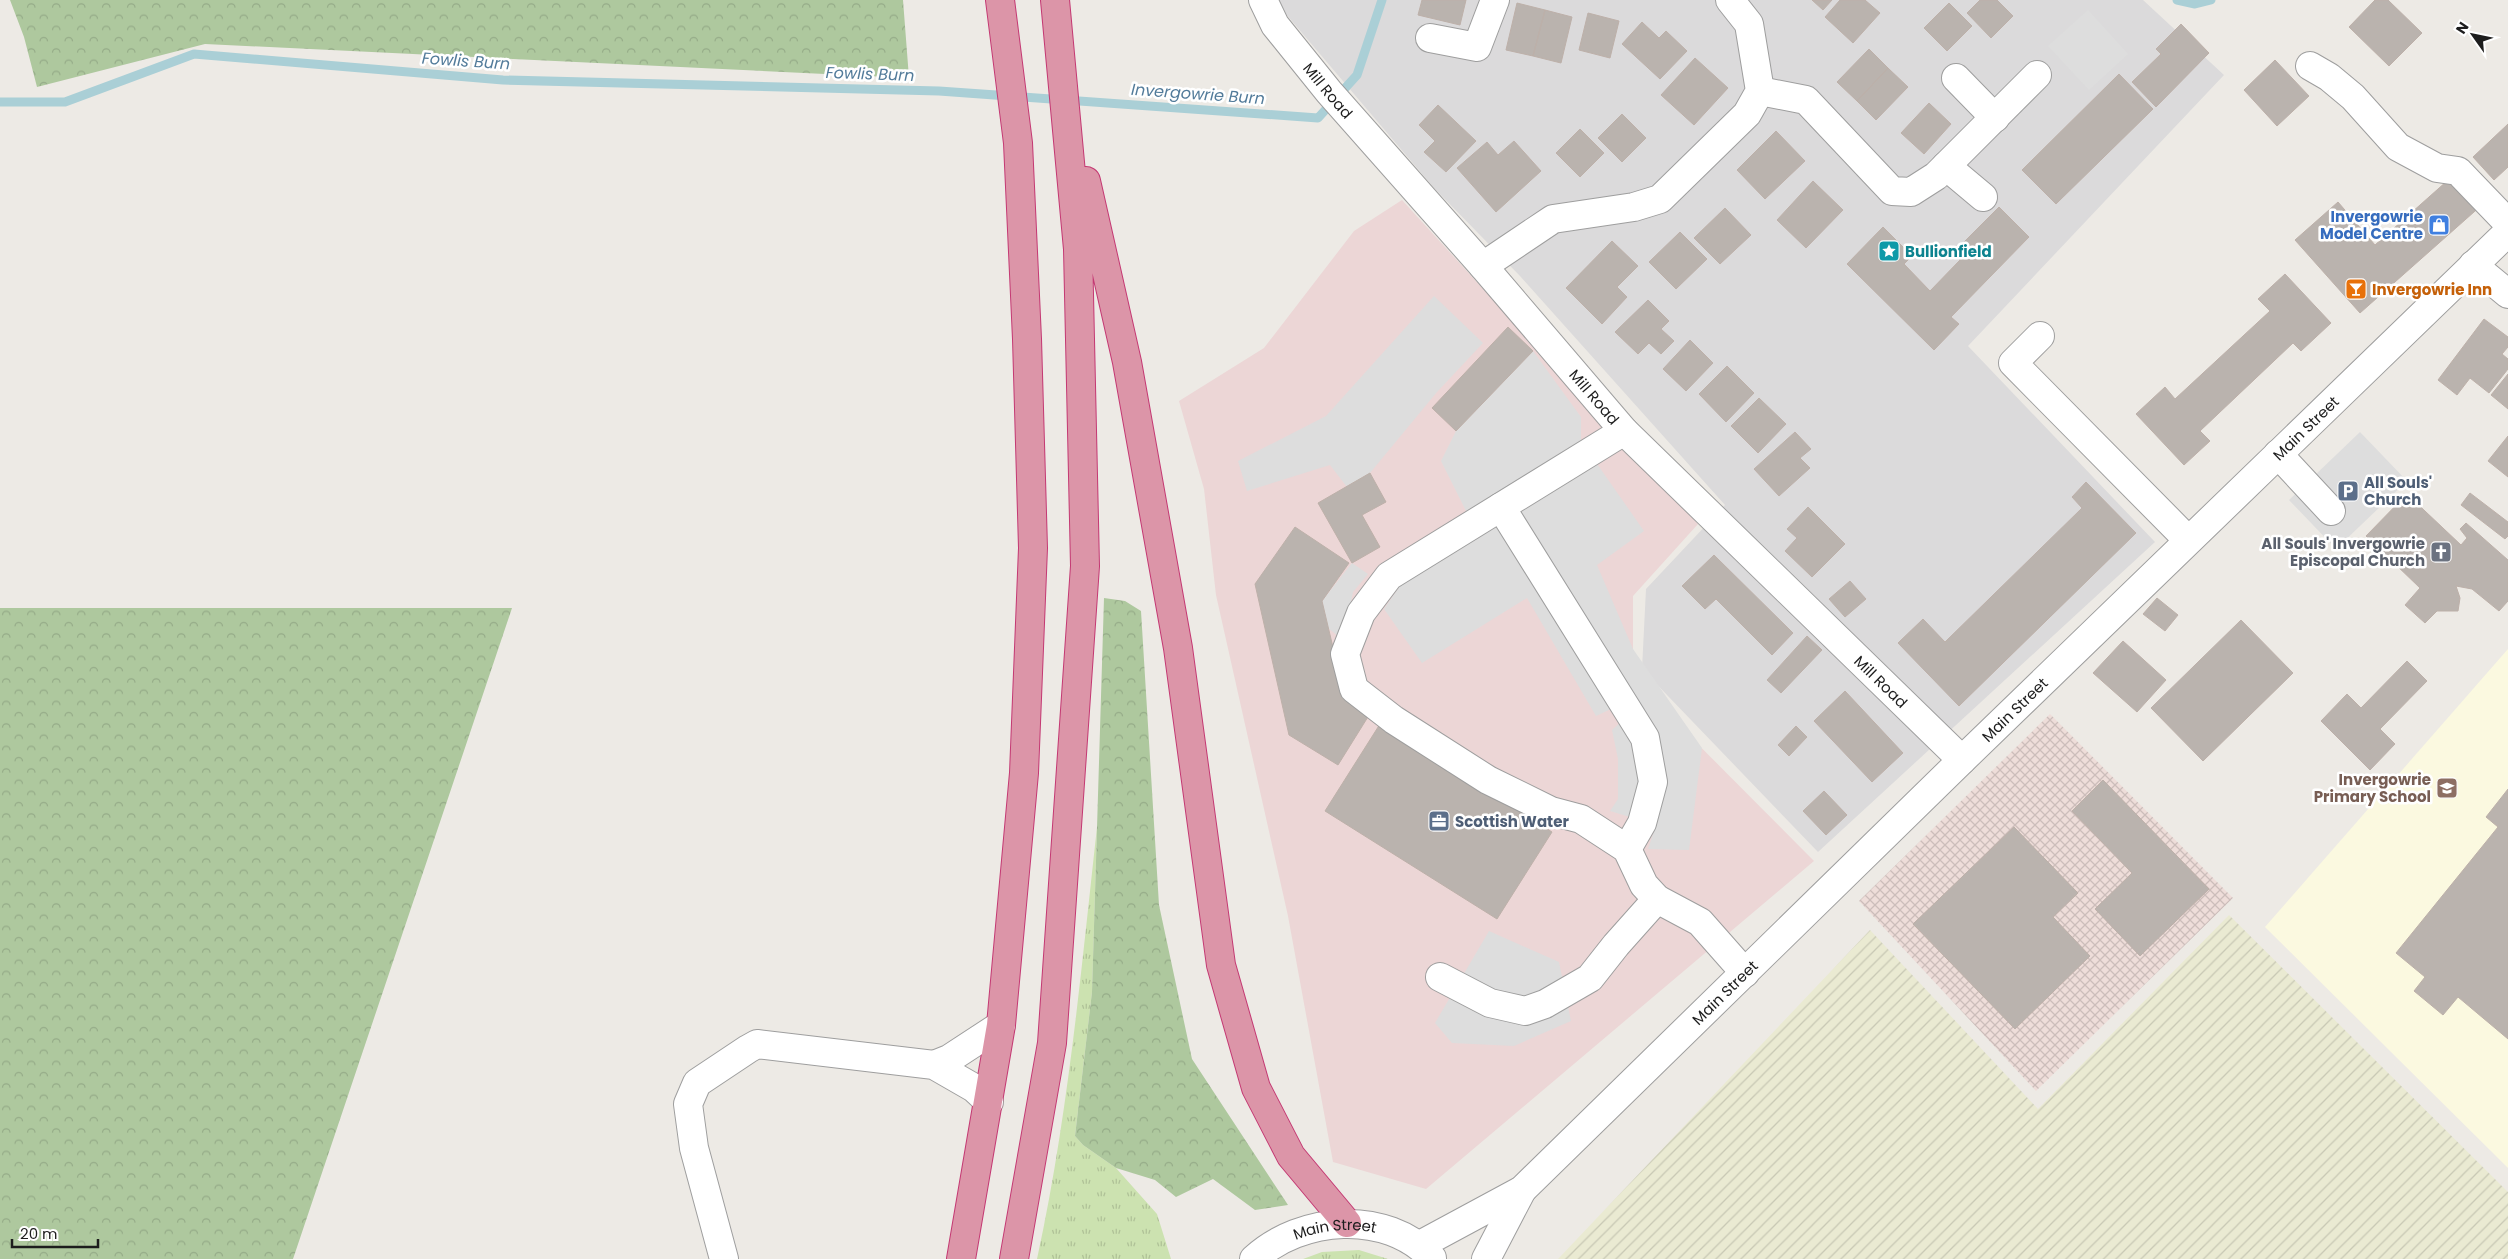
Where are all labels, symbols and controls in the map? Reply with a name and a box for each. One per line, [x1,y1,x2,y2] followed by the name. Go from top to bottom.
[2448,10,2498,60] north arrow
[2451,18,2473,38] text: N
[421,46,511,76] water label: Fowlis Burn
[1299,58,1358,123] street label: Mill Road
[825,61,915,87] water label: Fowlis Burn
[1130,78,1266,110] water label: Invergowrie Burn
[2320,206,2423,244] place label: Invergowrie Model Centre
[2427,213,2451,237] shop icon: Invergowrie Model Centre
[1877,239,1901,263] place icon: Bullionfield
[1905,241,1992,262] place label: Bullionfield
[2344,277,2368,301] bar icon: Invergowrie Inn
[2372,279,2492,300] place label: Invergowrie Inn
[1565,364,1624,429] street label: Mill Road
[2268,391,2343,465] street label: Main Street
[2364,472,2432,510] place label: All Souls' Church
[2336,479,2360,503] parking icon: All Souls' Church
[2261,533,2425,571] place label: All Souls' Invergowrie Episcopal Church
[2429,540,2453,564] church icon: All Souls' Invergowrie Episcopal Church
[1850,650,1912,712] street label: Mill Road
[1977,672,2052,746] street label: Main Street
[2314,769,2431,807] place label: Invergowrie Primary School
[2435,776,2459,800] school or university icon: Invergowrie Primary School
[1427,809,1451,833] office icon: Scottish Water
[1455,811,1569,832] place label: Scottish Water
[1687,955,1762,1029] street label: Main Street
[1290,1213,1378,1244] street label: Main Street
[12,1216,99,1248] scale bar
[20,1223,58,1244] text: 20 m

